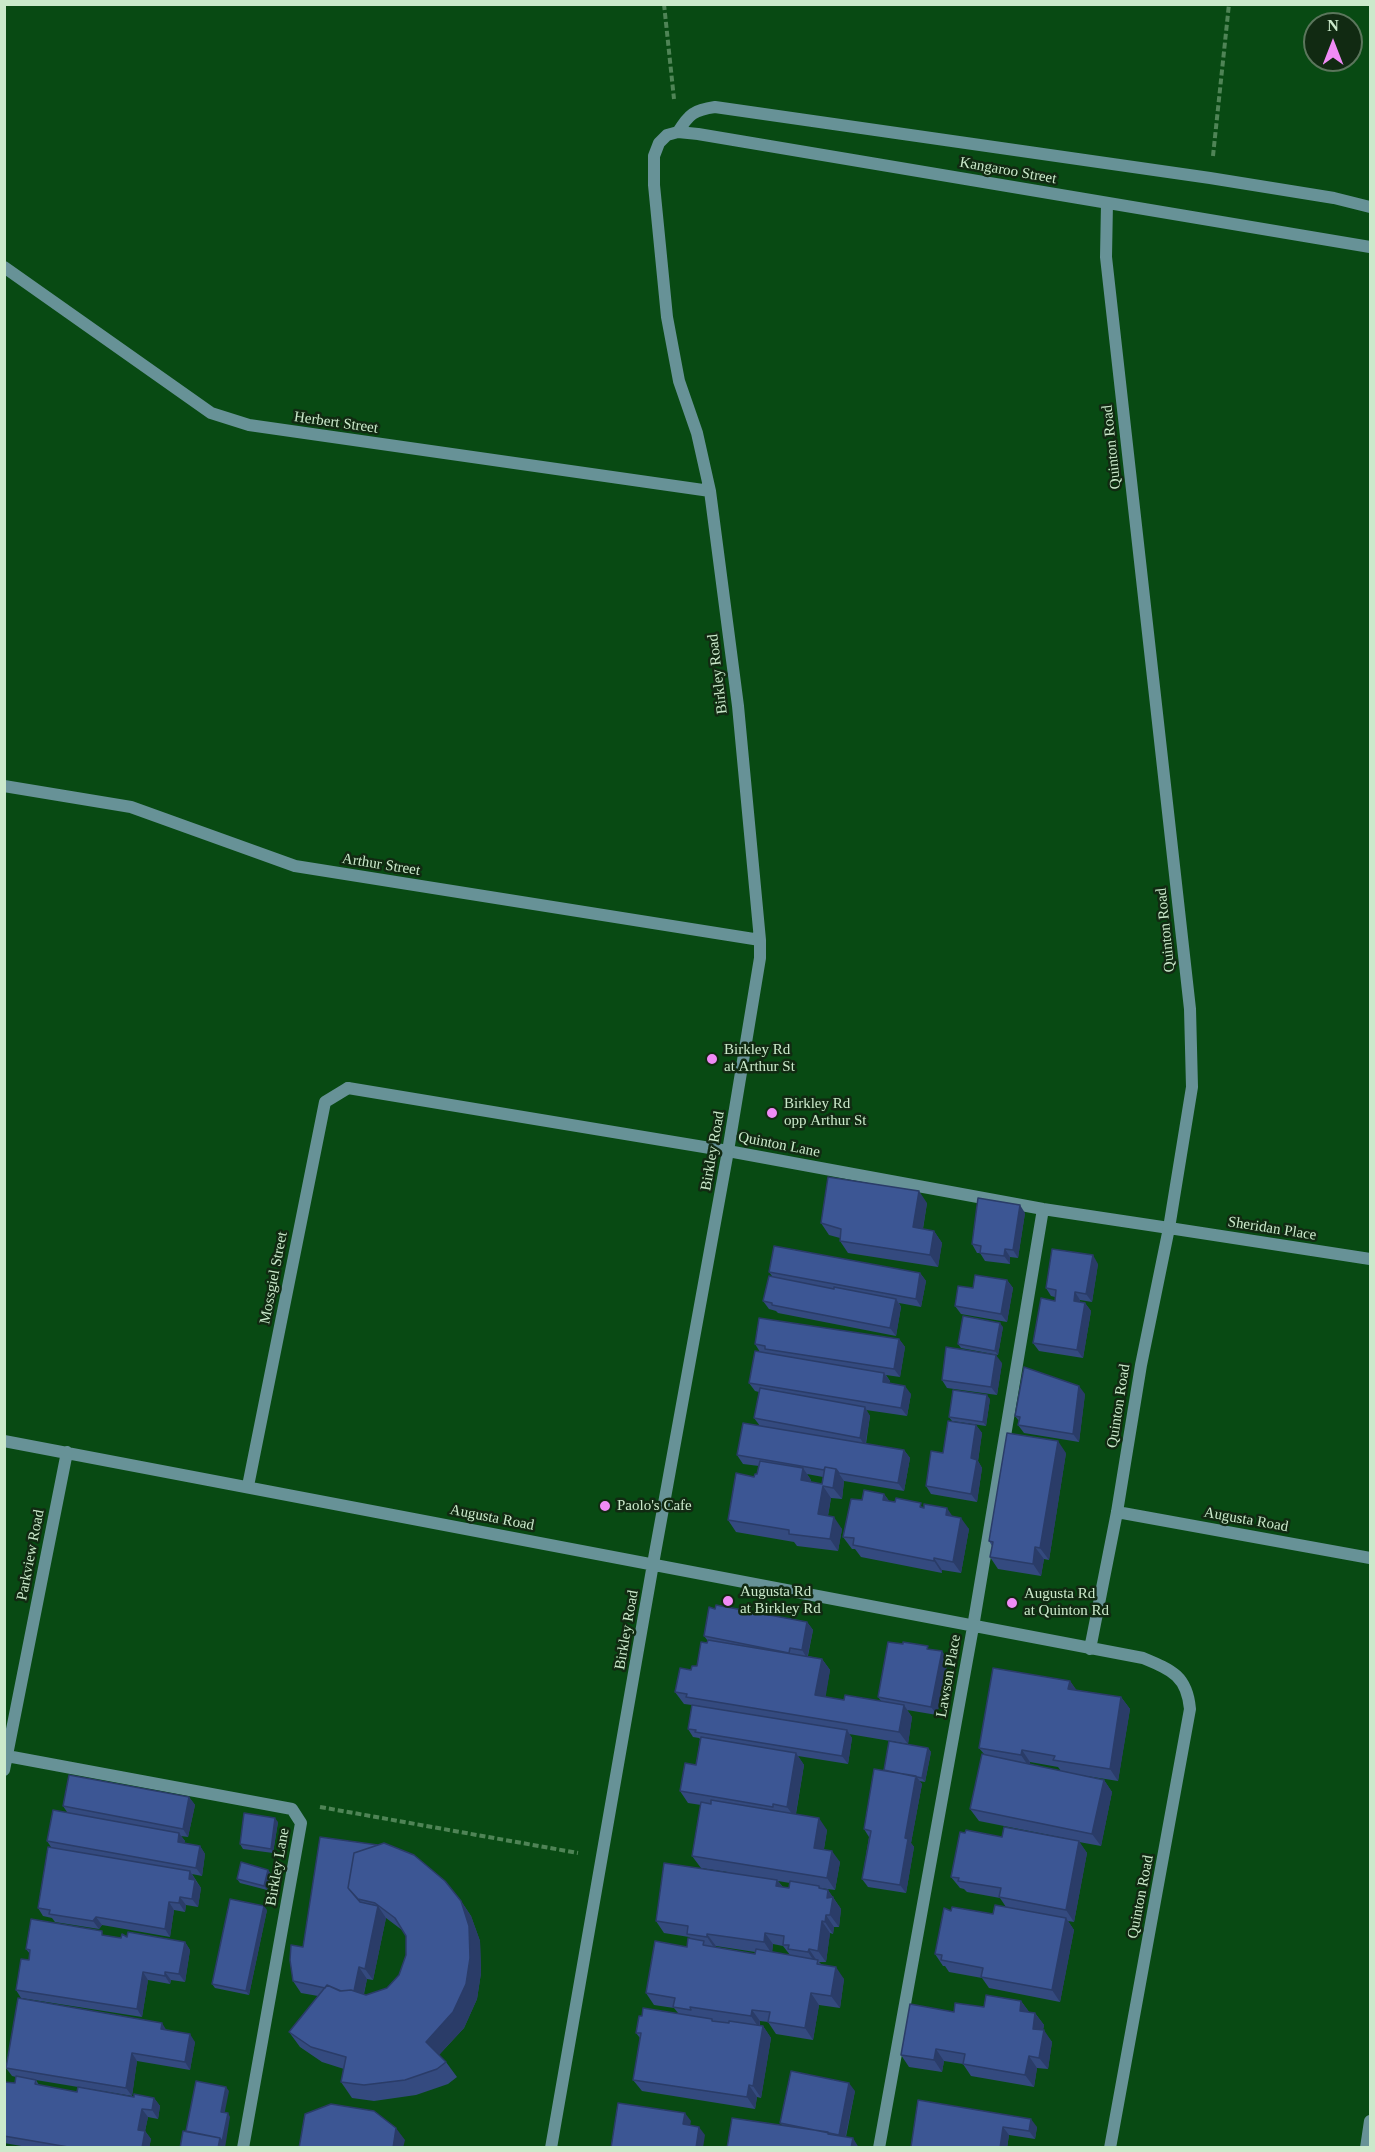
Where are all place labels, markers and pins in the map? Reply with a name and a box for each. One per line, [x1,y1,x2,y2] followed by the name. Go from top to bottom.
[724,1041,795,1076] place label: Birkley Rd at Arthur St
[705,1052,719,1066] marker: Birkley Rd at Arthur St
[784,1095,866,1130] place label: Birkley Rd opp Arthur St
[765,1106,779,1120] marker: Birkley Rd opp Arthur St
[617,1497,692,1515] place label: Paolo's Cafe
[598,1499,612,1513] marker: Paolo's Cafe
[740,1583,821,1618] place label: Augusta Rd at Birkley Rd
[1024,1585,1109,1620] place label: Augusta Rd at Quinton Rd
[721,1594,735,1608] marker: Augusta Rd at Birkley Rd
[1005,1596,1019,1610] marker: Augusta Rd at Quinton Rd

